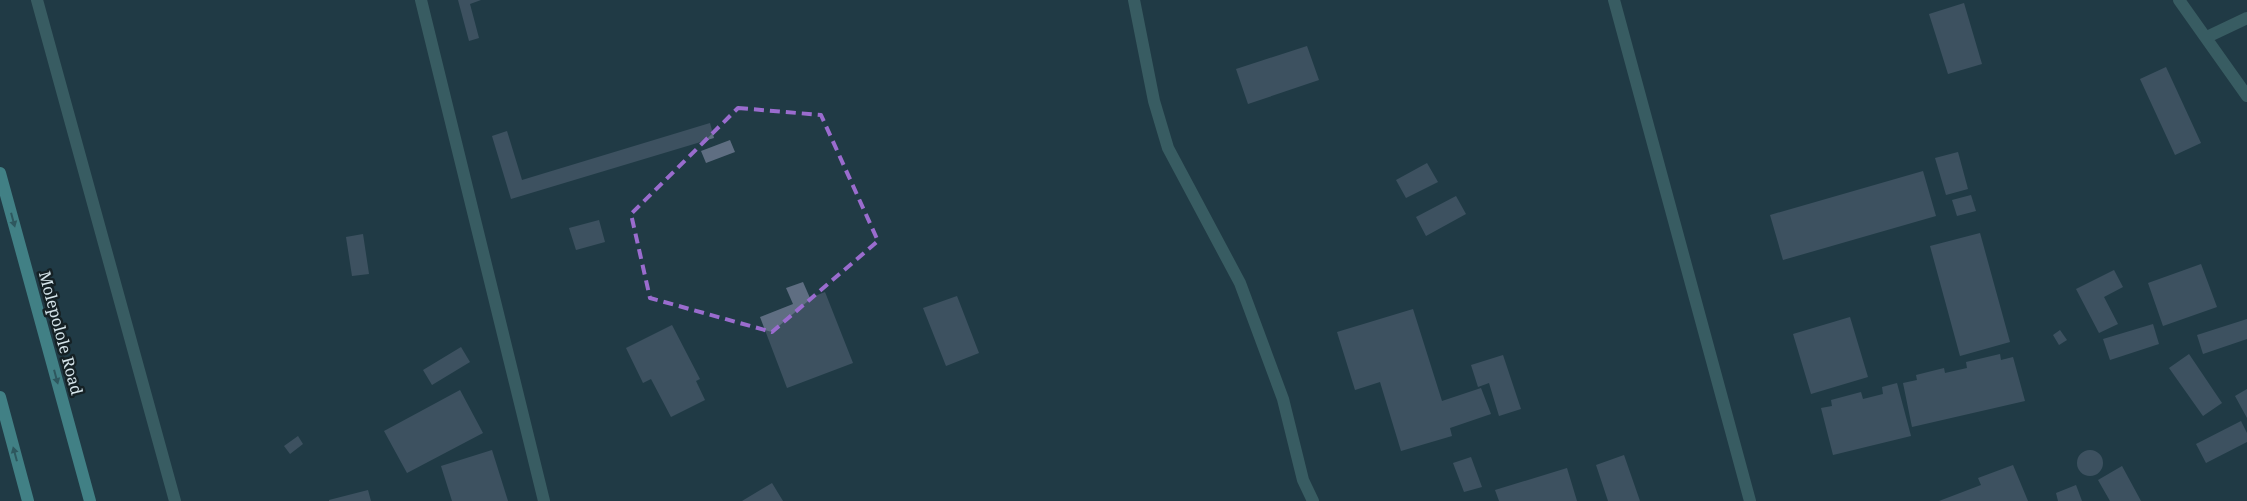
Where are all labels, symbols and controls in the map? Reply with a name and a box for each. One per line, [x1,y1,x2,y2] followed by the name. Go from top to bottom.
[9,213,17,228] one-way arrow
[34,269,88,397] street label: Molepolole Road
[52,370,60,385] one-way arrow
[11,446,19,461] one-way arrow

